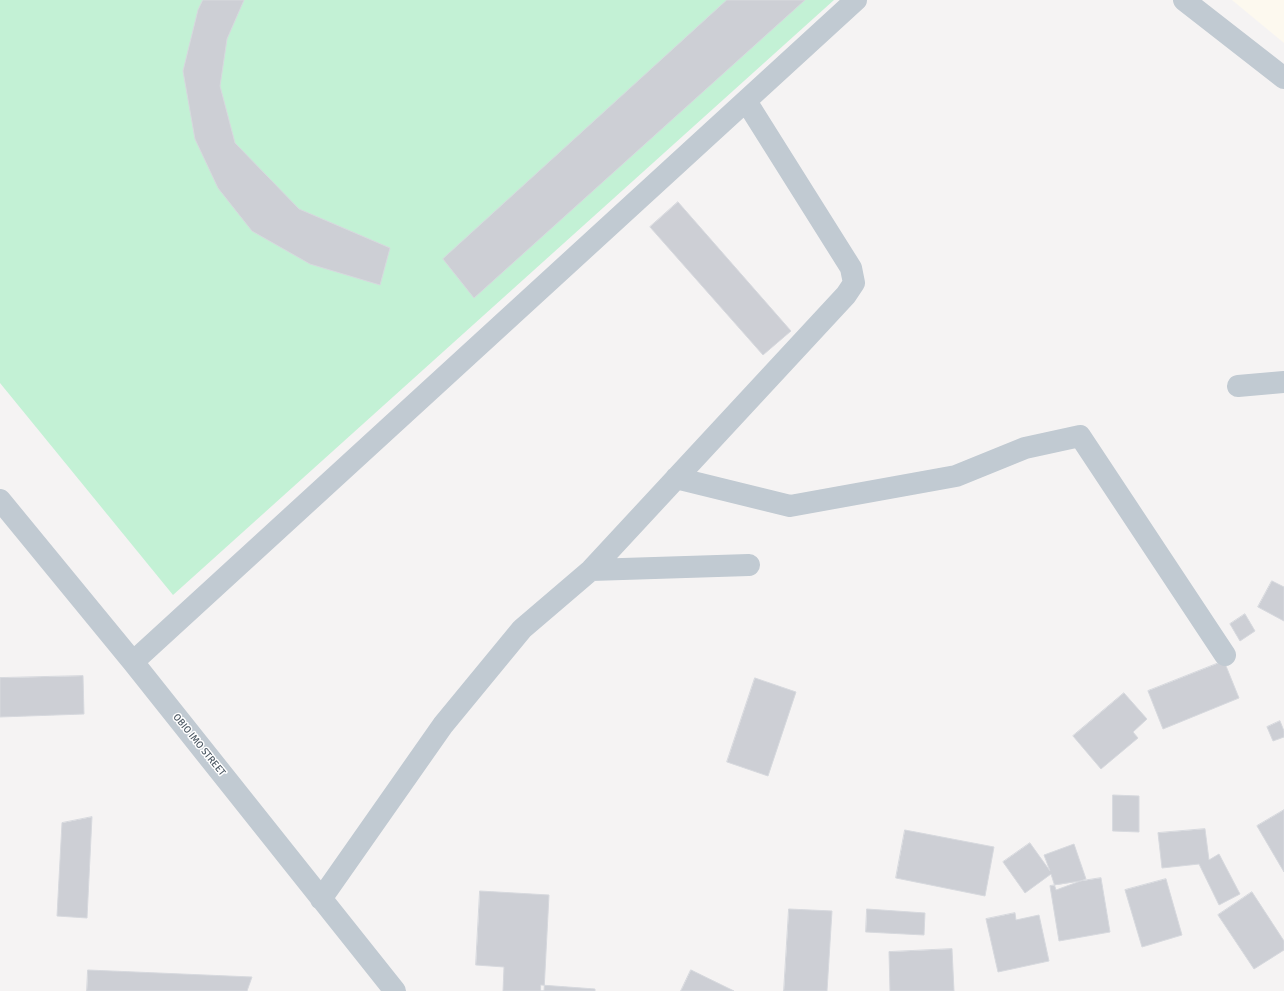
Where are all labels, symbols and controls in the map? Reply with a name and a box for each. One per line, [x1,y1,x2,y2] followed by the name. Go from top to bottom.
[170,711,228,779] street label: OBIO IMO STREET

